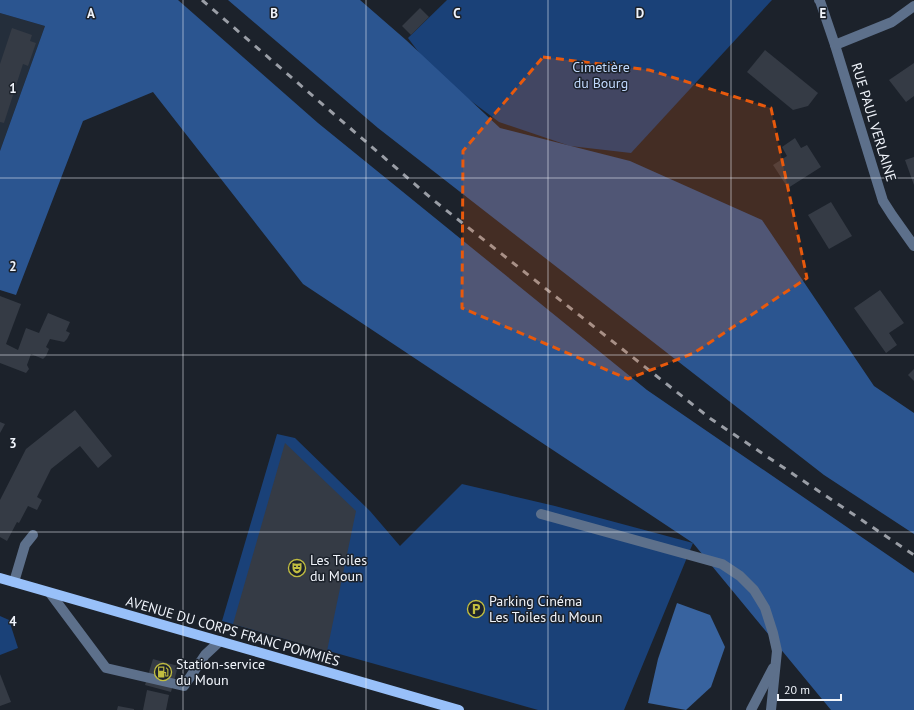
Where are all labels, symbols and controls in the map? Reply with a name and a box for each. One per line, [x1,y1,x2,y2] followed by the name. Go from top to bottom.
[87,5,95,22] text: A
[270,5,278,22] text: B
[453,5,461,22] text: C
[636,5,644,22] text: D
[820,5,827,22] text: E
[572,58,630,92] park label: Cimetière du Bourg
[847,60,901,184] street label: RUE PAUL VERLAINE
[9,80,17,97] text: 1
[9,258,17,275] text: 2
[9,435,17,452] text: 3
[310,551,367,585] place label: Les Toiles du Moun
[287,558,307,578] theatre icon: Les Toiles du Moun
[124,592,342,670] street label: AVENUE DU CORPS FRANC POMMIÈS
[489,592,602,626] place label: Parking Cinéma Les Toiles du Moun
[466,599,486,619] parking icon: Parking Cinéma Les Toiles du Moun
[9,613,17,630] text: 4
[176,655,265,689] place label: Station-service du Moun
[153,662,173,682] fuel station icon: Station-service du Moun
[778,676,841,702] scale bar
[784,682,810,697] text: 20 m

